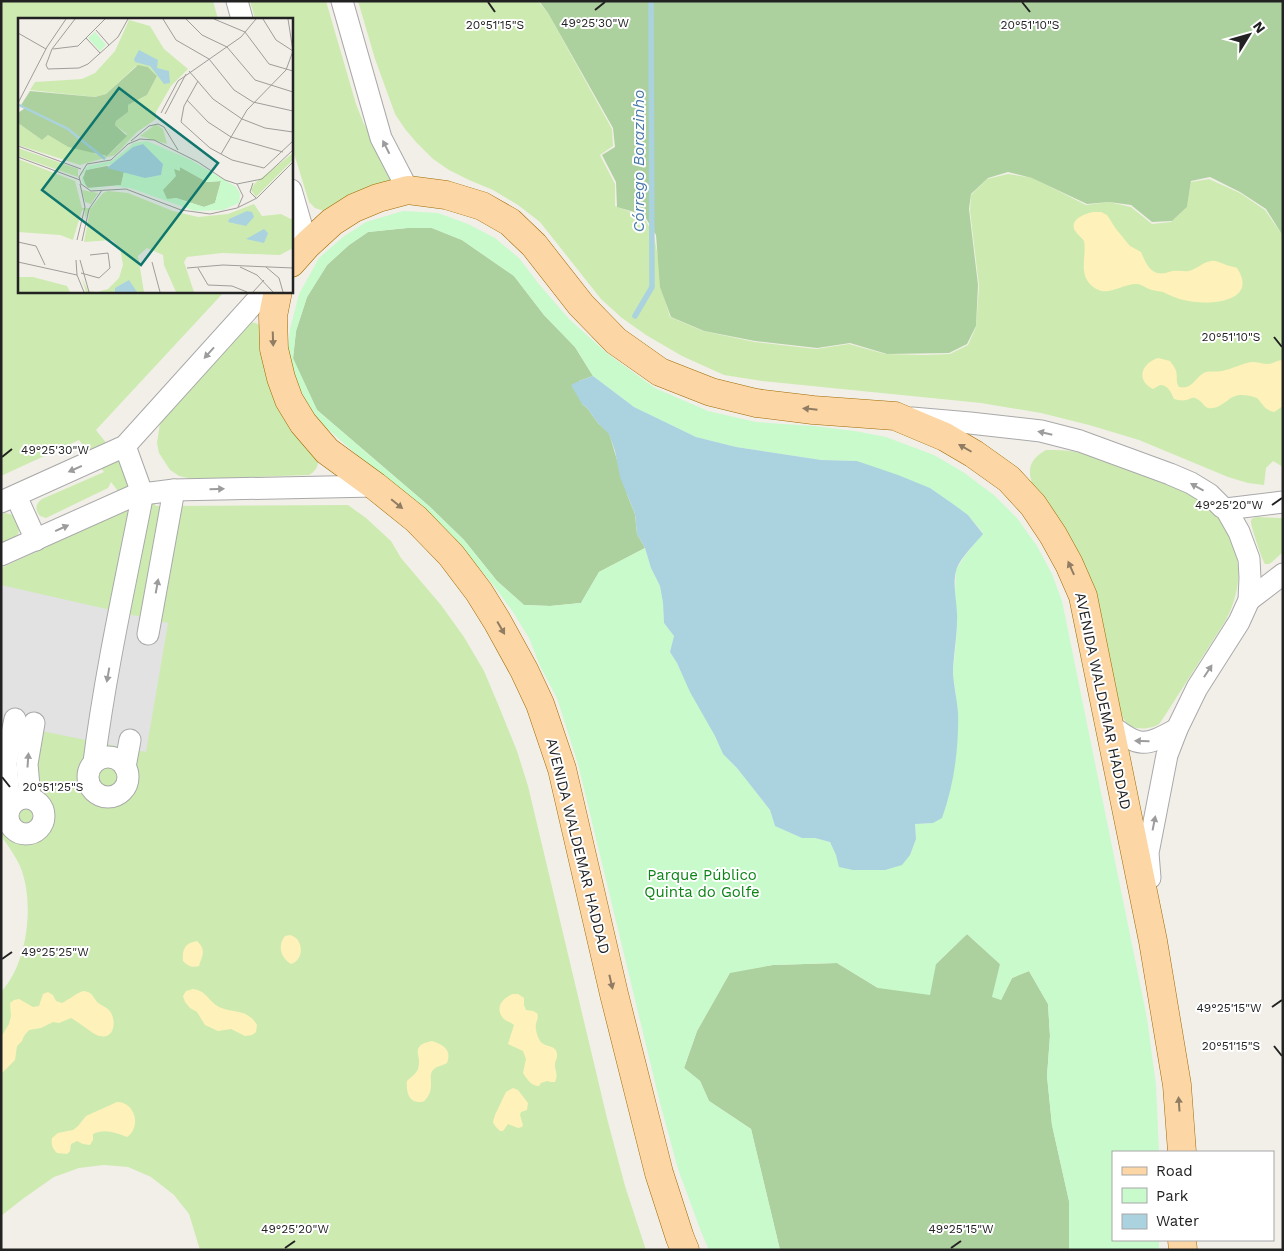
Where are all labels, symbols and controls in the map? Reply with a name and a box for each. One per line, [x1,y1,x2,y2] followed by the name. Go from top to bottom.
[1224,10,1274,60] north arrow
[561,16,629,30] text: 49°25'30"W
[18,18,292,292] inset map
[466,18,524,32] text: 20°51'15"S
[1000,18,1060,32] text: 20°51'10"S
[1250,18,1269,36] text: N
[629,90,648,232] water label: Córrego Borazinho
[382,140,390,154] one-way arrow
[1201,330,1261,344] text: 20°51'10"S
[270,332,278,348] one-way arrow
[203,347,214,360] one-way arrow
[801,405,817,413] one-way arrow
[1036,428,1052,436] one-way arrow
[21,443,89,457] text: 49°25'30"W
[958,444,971,453] one-way arrow
[68,465,82,473] one-way arrow
[1190,483,1205,491] one-way arrow
[209,485,225,493] one-way arrow
[1195,498,1263,512] text: 49°25'20"W
[391,499,404,510] one-way arrow
[55,523,69,531] one-way arrow
[1066,561,1074,575] one-way arrow
[153,577,161,593] one-way arrow
[1071,591,1135,811] street label: AVENIDA WALDEMAR HADDAD
[497,621,506,634] one-way arrow
[1203,664,1213,677] one-way arrow
[104,667,112,683] one-way arrow
[542,736,614,956] street label: AVENIDA WALDEMAR HADDAD
[1134,736,1150,744] one-way arrow
[25,752,33,768] one-way arrow
[23,780,83,794] text: 20°51'25"S
[1150,815,1158,830] one-way arrow
[644,866,760,901] park label: Parque Público Quinta do Golfe
[21,945,89,959] text: 49°25'25"W
[607,974,615,989] one-way arrow
[1196,1001,1262,1015] text: 49°25'15"W
[1202,1039,1260,1053] text: 20°51'15"S
[1174,1095,1182,1111] one-way arrow
[1112,1151,1274,1241] legend
[1156,1162,1193,1180] text: Road
[1156,1187,1189,1205] text: Park
[1156,1212,1199,1230] text: Water
[261,1222,329,1236] text: 49°25'20"W
[928,1222,994,1236] text: 49°25'15"W

